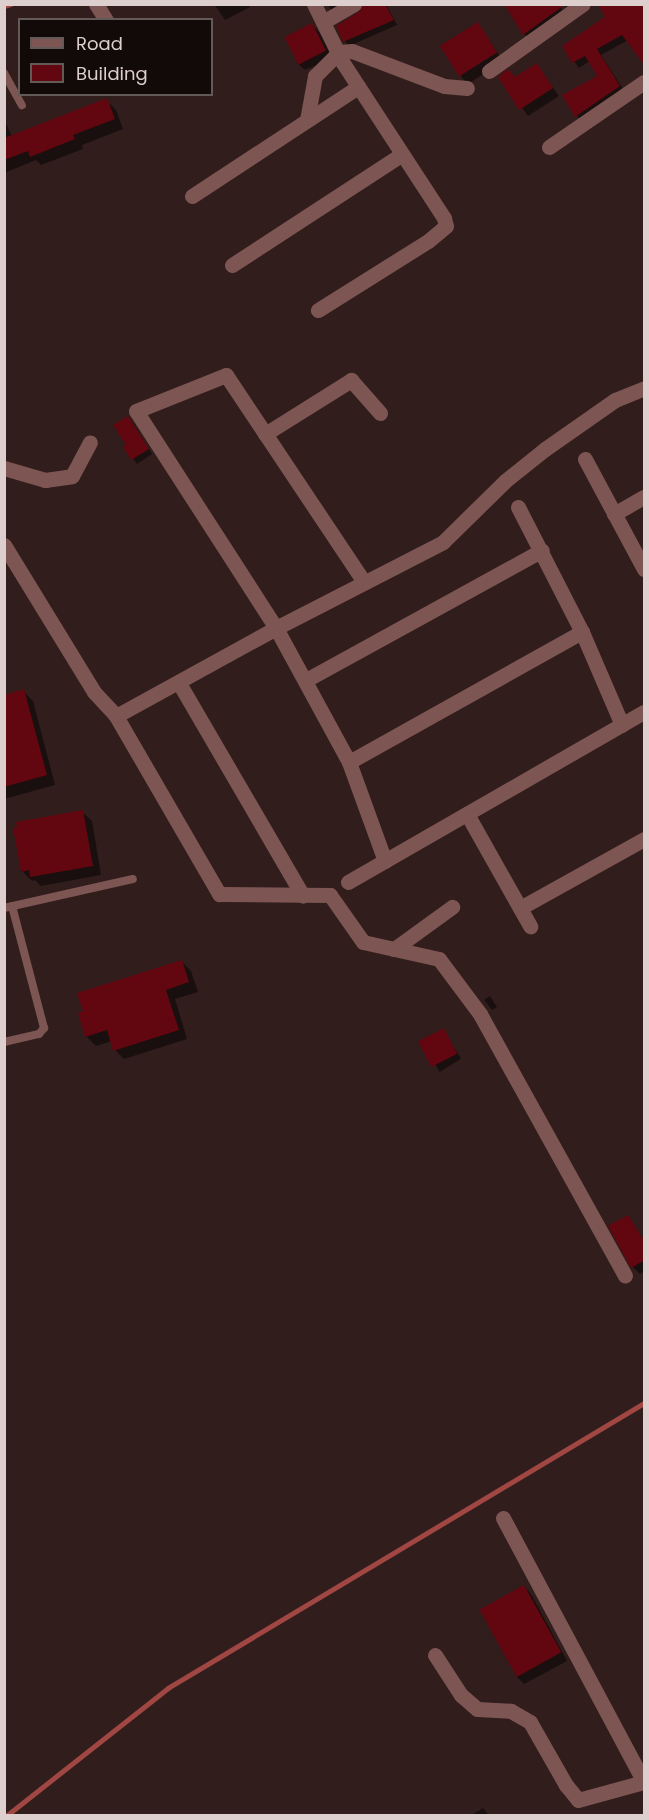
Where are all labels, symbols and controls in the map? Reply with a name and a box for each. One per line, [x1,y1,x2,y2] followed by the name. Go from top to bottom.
[18,18,213,96] legend
[76,31,123,56] text: Road
[76,61,148,86] text: Building

